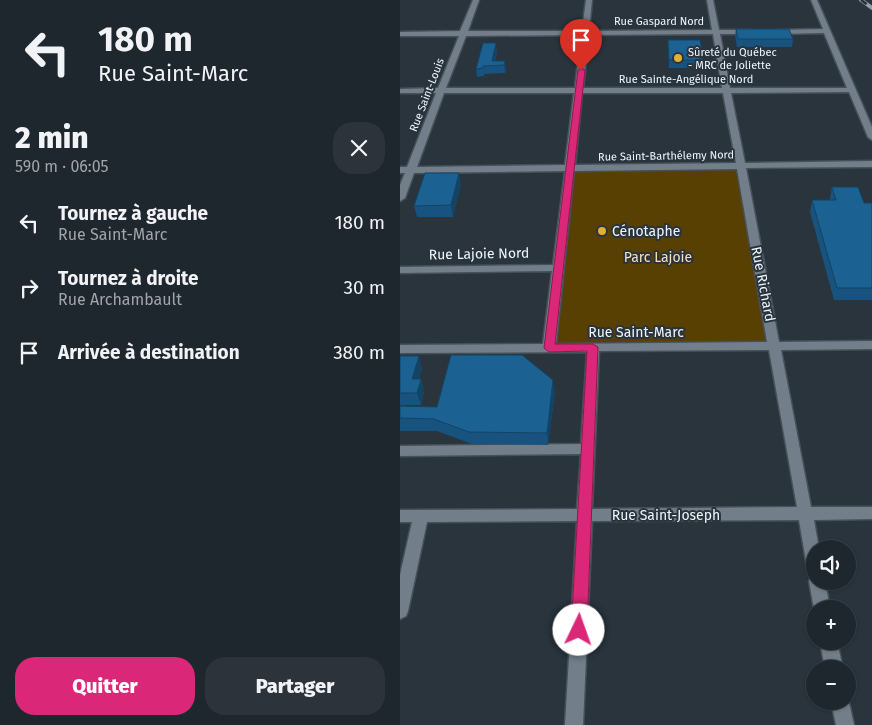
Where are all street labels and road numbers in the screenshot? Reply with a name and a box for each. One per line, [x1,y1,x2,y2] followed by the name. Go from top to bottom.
[614,15,704,28] street label: Rue Gaspard Nord
[407,56,447,134] street label: Rue Saint-Louis
[619,73,753,86] street label: Rue Sainte-Angélique Nord
[598,148,734,164] street label: Rue Saint-Barthélemy Nord
[428,245,530,263] street label: Rue Lajoie Nord
[747,245,779,323] street label: Rue Richard
[588,324,684,341] street label: Rue Saint-Marc
[612,507,720,524] street label: Rue Saint-Joseph

